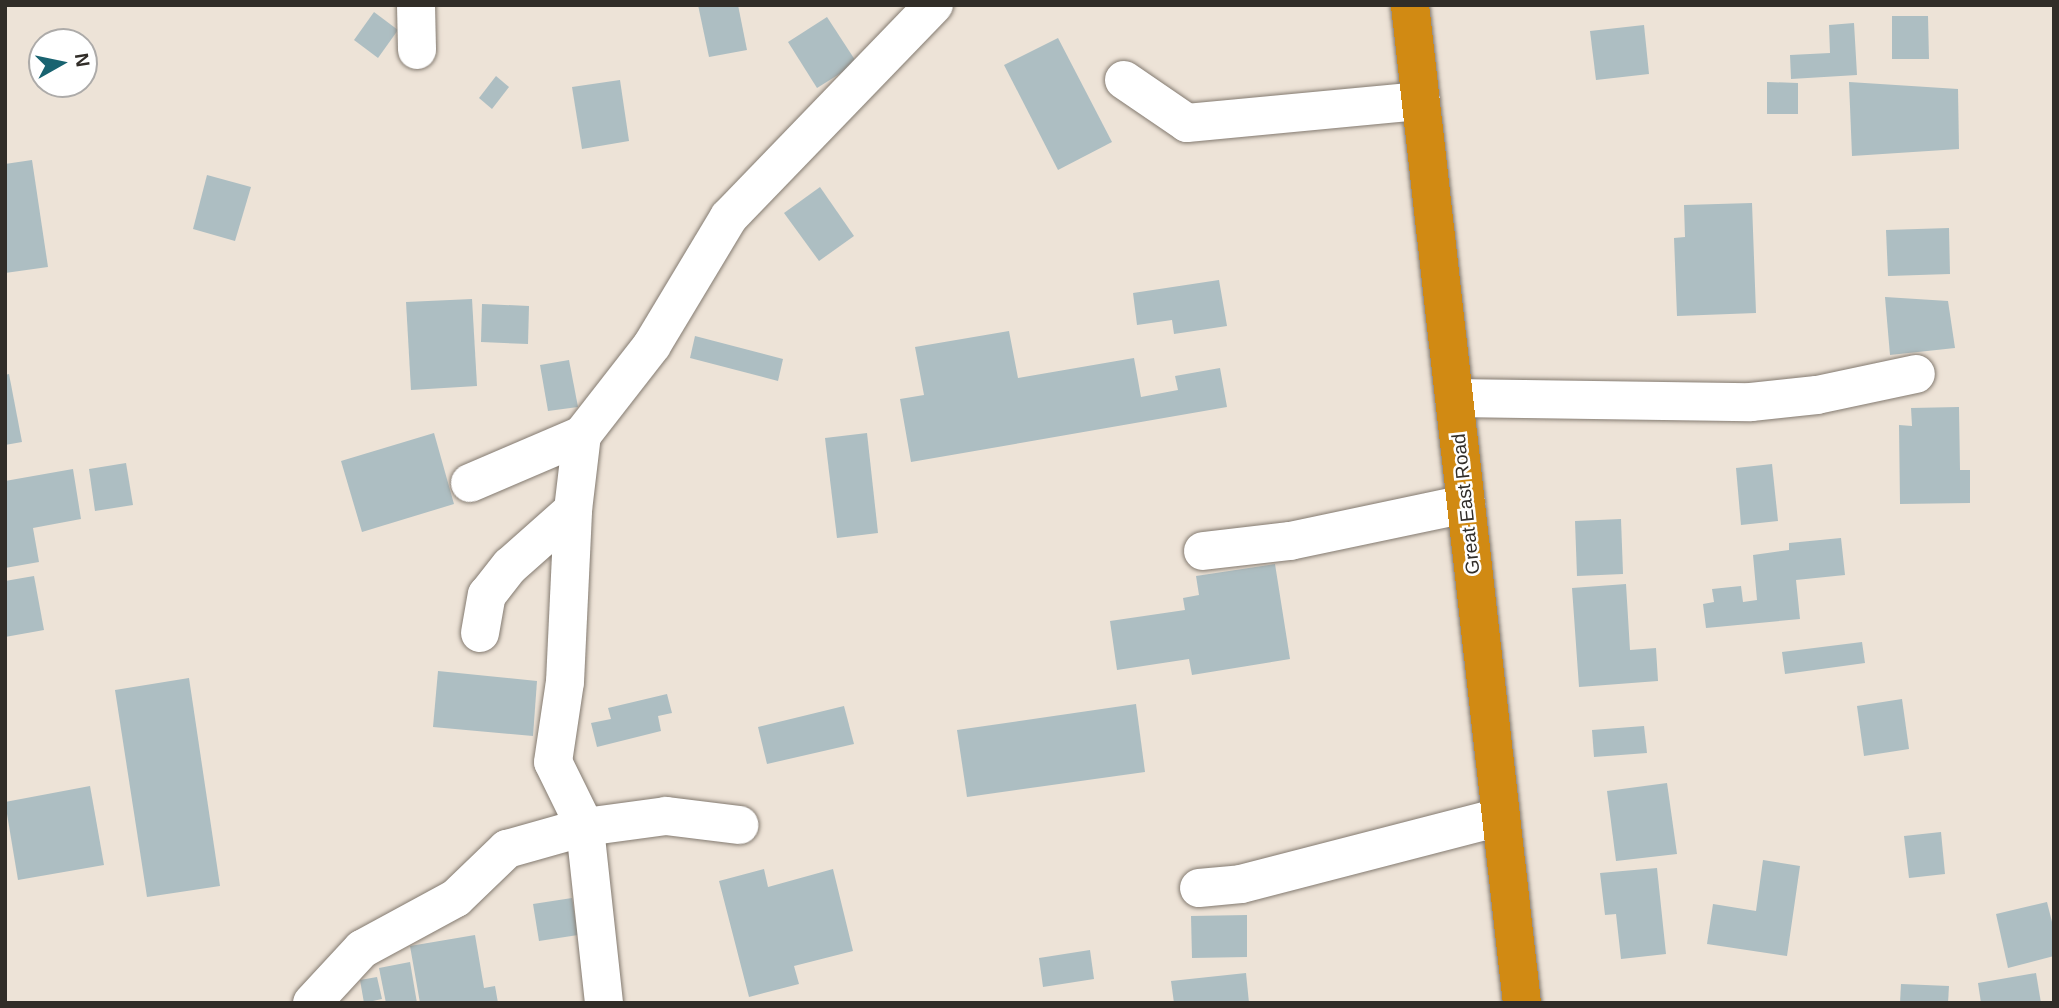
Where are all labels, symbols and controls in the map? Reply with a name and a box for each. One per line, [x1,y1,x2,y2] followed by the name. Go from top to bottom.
[28,28,98,98] north arrow
[71,52,94,68] text: N
[1447,432,1485,576] street label: Great East Road

